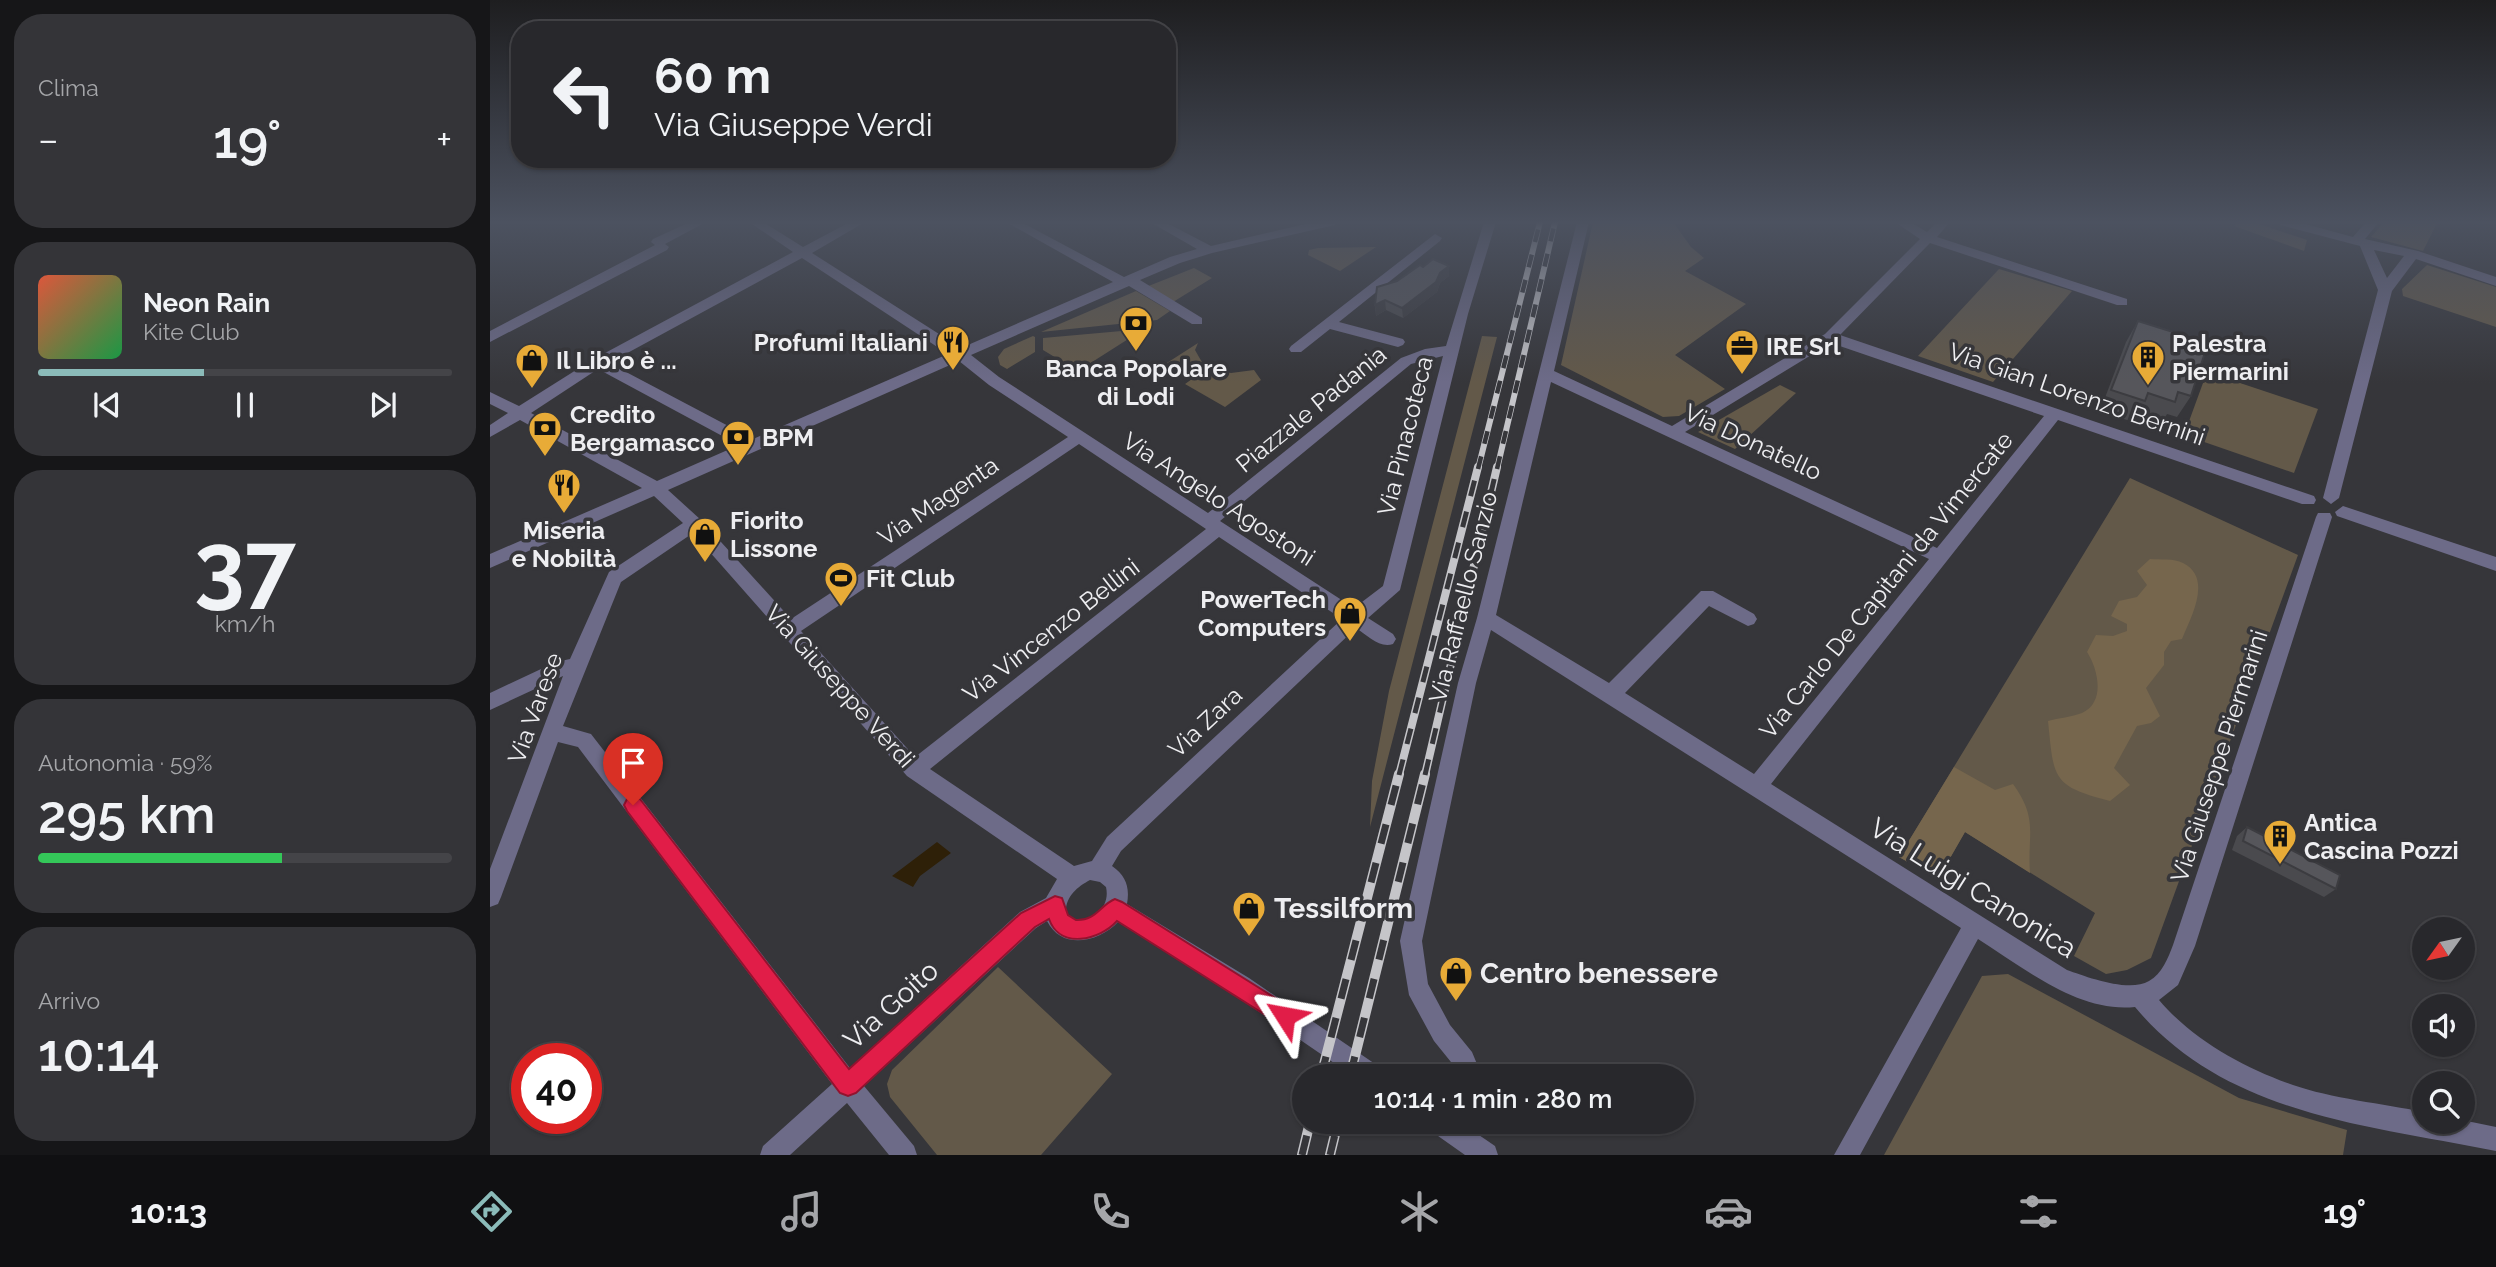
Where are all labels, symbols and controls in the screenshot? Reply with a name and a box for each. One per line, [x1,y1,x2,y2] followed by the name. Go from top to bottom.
[654,47,771,104] text: 60 m
[539,49,630,140] icon: left
[38,74,99,101] text: Clima
[654,106,933,143] text: Via Giuseppe Verdi
[213,109,281,170] text: 19°
[38,117,58,162] text: −
[436,117,452,162] text: +
[143,288,270,318] text: Neon Rain
[1117,304,1155,353] bank icon: Banca Popolare di Lodi
[143,318,240,345] text: Kite Club
[934,323,972,372] restaurant icon: Profumi Italiani
[1723,327,1761,376] office icon: IRE Srl
[754,328,928,357] place label: Profumi Italiani
[2172,329,2289,386] place label: Palestra Piermarini
[1766,332,1841,361] place label: IRE Srl
[1945,336,2209,452] street label: Via Gian Lorenzo Bernini
[2129,338,2167,387] building icon: Palestra Piermarini
[1230,340,1392,478] street label: Piazzale Padania
[513,341,551,390] shop icon: Il Libro è ...
[556,346,677,375] place label: Il Libro è ...
[1371,353,1439,519] street label: Via Pinacoteca
[1045,354,1227,411] place label: Banca Popolare di Lodi
[88,386,126,424] icon: previous
[226,386,264,424] icon: pause
[364,386,402,424] icon: next
[1680,397,1826,487] street label: Via Donatello
[570,400,715,457] place label: Credito Bergamasco
[526,409,564,458] bank icon: Credito Bergamasco
[719,418,757,467] bank icon: BPM
[762,423,814,452] place label: BPM
[1117,426,1321,572] street label: Via Angelo Agostoni
[1753,426,2019,744] street label: Via Carlo De Capitani da Vimercate
[872,450,1004,552] street label: Via Magenta
[545,466,583,515] restaurant icon: Miseria e Nobiltà
[1423,488,1503,706] street label: Via Raffaello Sanzio
[730,506,817,563] place label: Fiorito Lissone
[194,511,296,618] text: 37
[686,515,724,564] shop icon: Fiorito Lissone
[512,516,617,573] place label: Miseria e Nobiltà
[957,552,1145,708] street label: Via Vincenzo Bellini
[822,559,860,608] sports icon: Fit Club
[866,564,955,593] place label: Fit Club
[1198,585,1326,642] place label: PowerTech Computers
[1331,594,1369,643] shop icon: PowerTech Computers
[759,599,921,773] street label: Via Giuseppe Verdi
[215,610,275,637] text: km/h
[2164,626,2274,886] street label: Via Giuseppe Piermarini
[502,649,568,767] street label: Via Varese
[1162,681,1248,763] street label: Via Zara
[603,733,663,805] pin
[614,744,652,782] icon: arrive
[38,749,212,776] text: Autonomia · 59%
[38,784,215,845] text: 295 km
[2304,808,2459,865] place label: Antica Cascina Pozzi
[1864,811,2082,965] street label: Via Luigi Canonica
[2261,817,2299,866] building icon: Antica Cascina Pozzi
[1230,889,1268,938] shop icon: Tessilform
[1274,892,1413,925] place label: Tessilform
[2412,917,2474,980] north arrow
[2412,917,2475,1134] map controls
[837,954,945,1056] street label: Via Goito
[1437,954,1475,1003] shop icon: Centro benessere
[1480,957,1718,990] place label: Centro benessere
[1248,979,1322,1053] position arrow
[38,987,100,1014] text: Arrivo
[2412,994,2475,1057] button: sound
[38,1022,160,1083] text: 10:14
[511,1043,602,1134] speed limit sign: 40
[2412,1071,2475,1134] button: search
[1374,1084,1612,1114] text: 10:14 · 1 min · 280 m
[467,1187,516,1236] icon: directions
[777,1187,826,1236] icon: music
[1086,1187,1135,1236] icon: phone
[1395,1187,1444,1236] icon: climate
[1704,1187,1753,1236] icon: car
[2014,1187,2063,1236] icon: filters
[130,1193,207,1230] text: 10:13
[2323,1193,2366,1230] text: 19°

